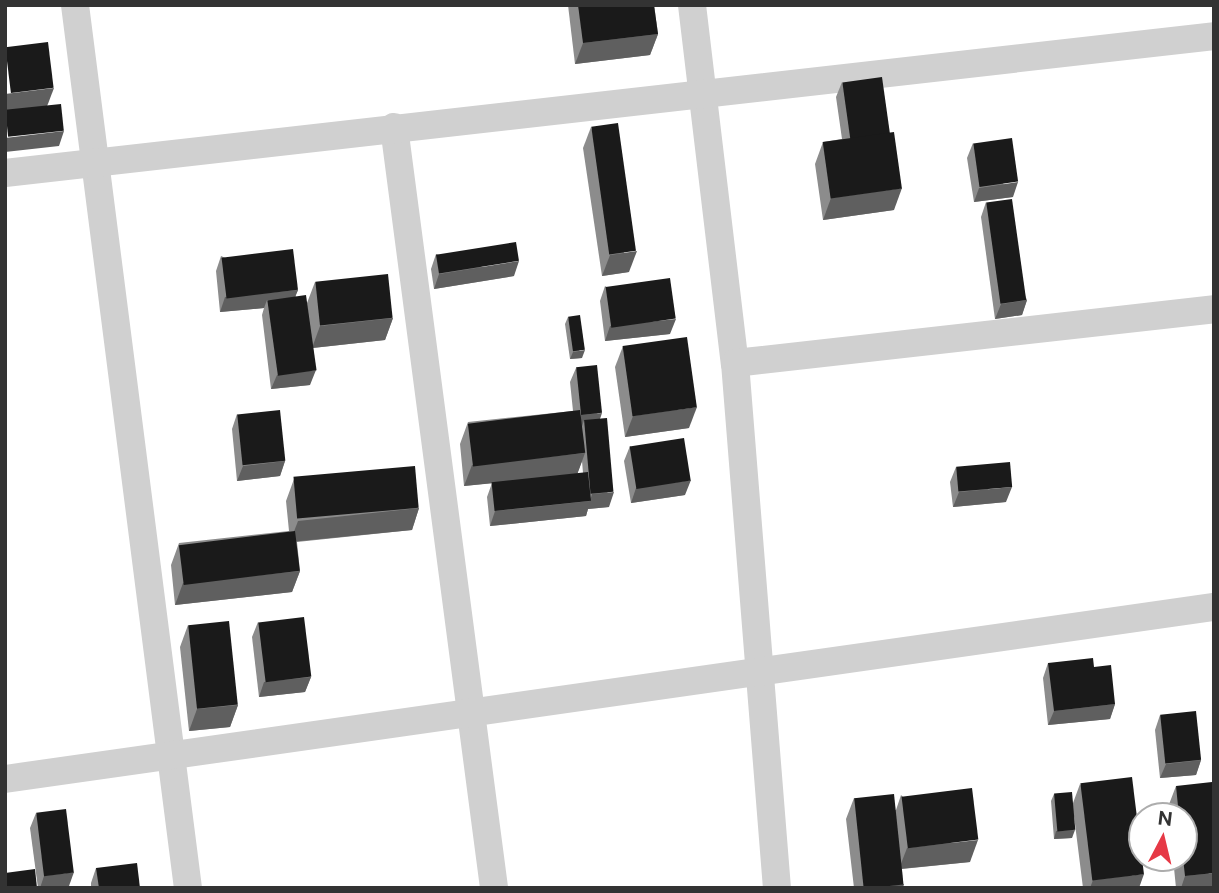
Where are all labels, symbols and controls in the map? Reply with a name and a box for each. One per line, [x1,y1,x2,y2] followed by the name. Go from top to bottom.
[1128,802,1198,872] north arrow
[1157,806,1174,830] text: N

